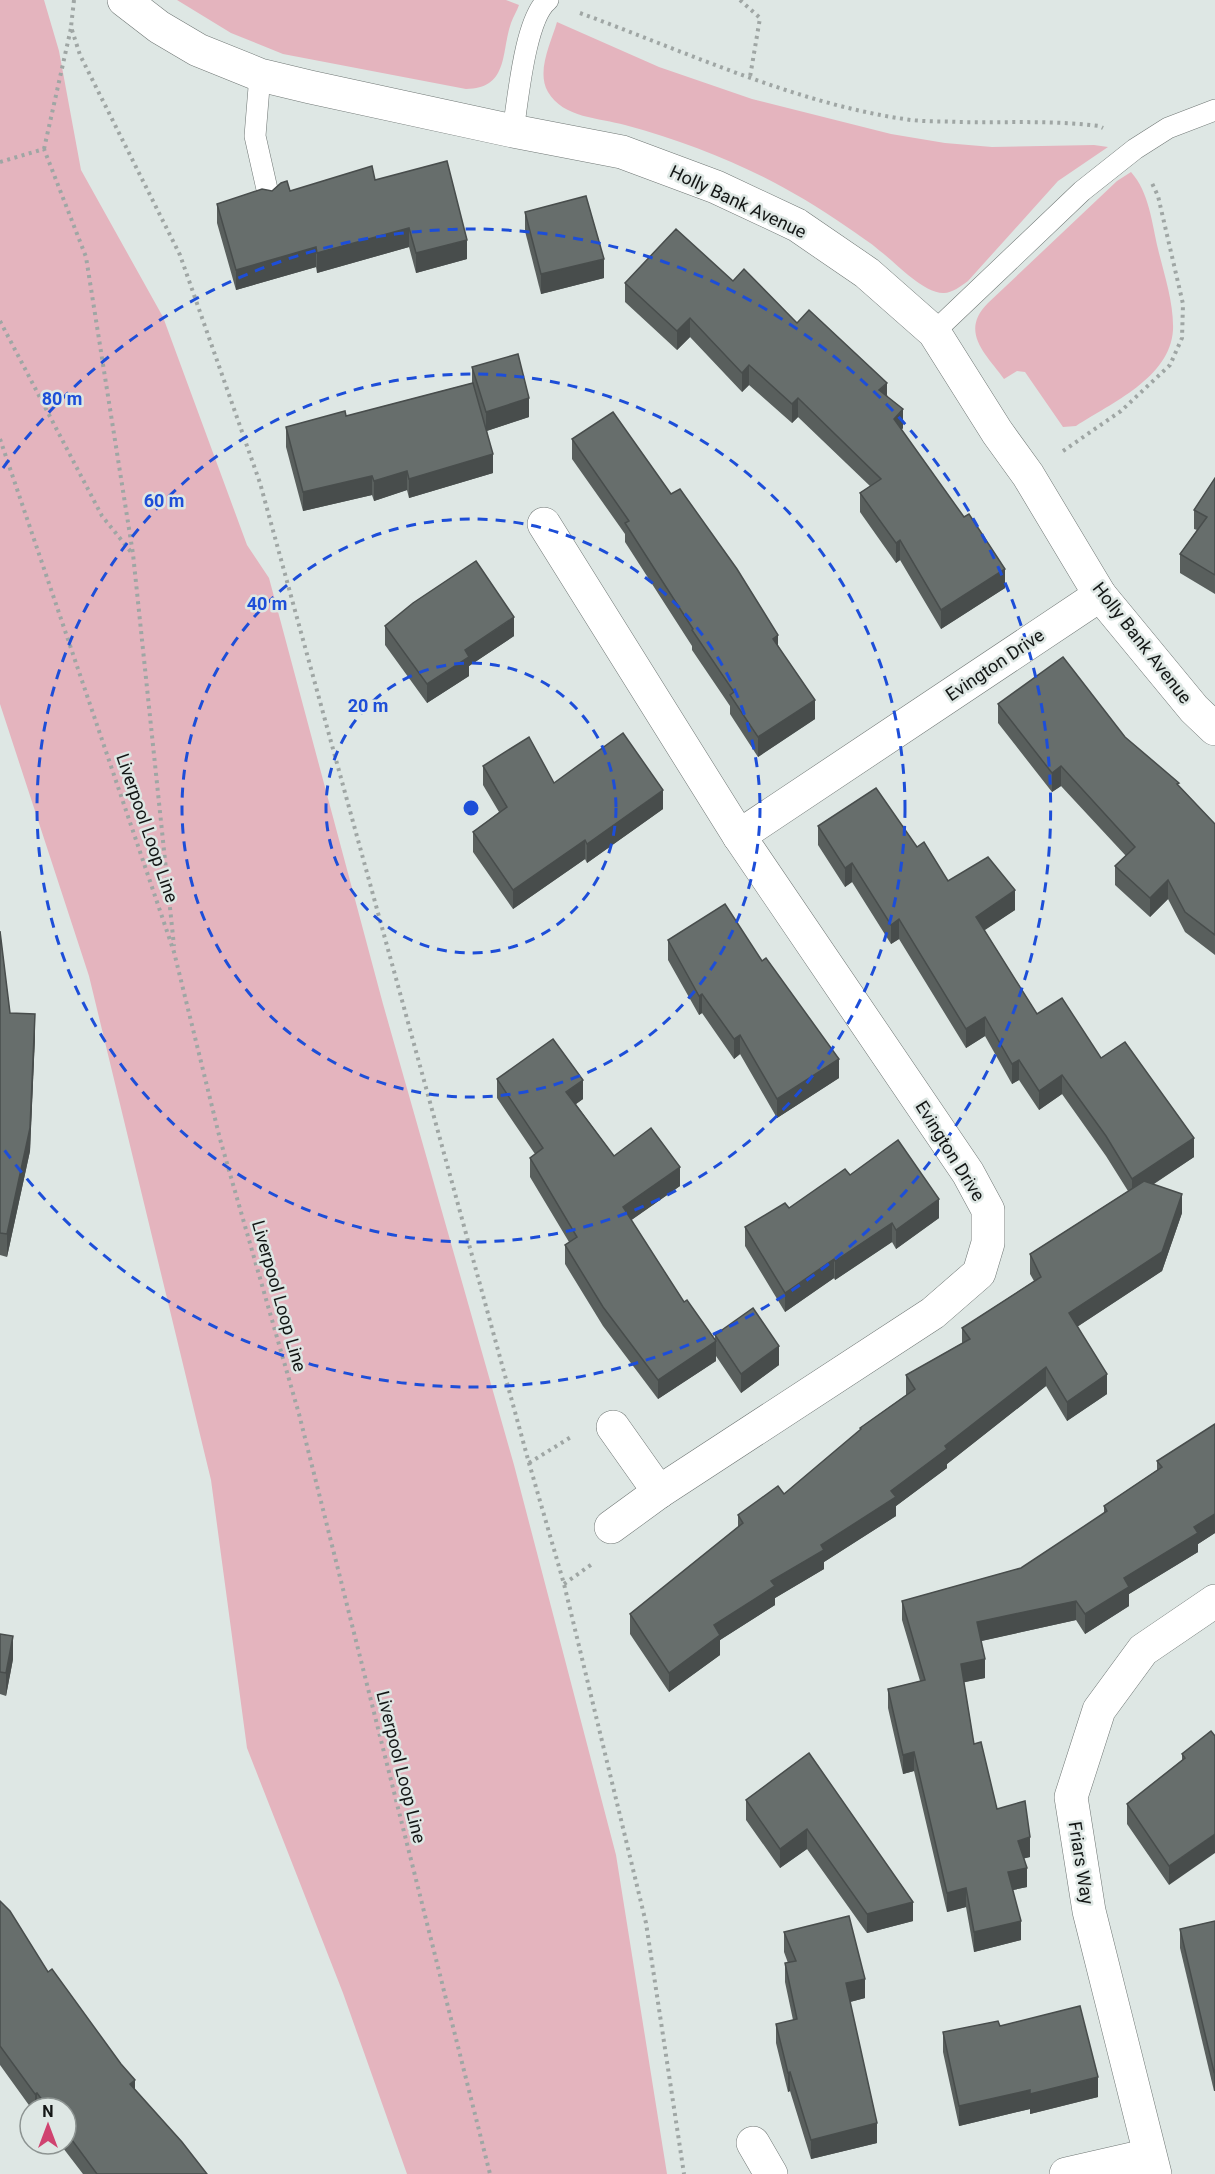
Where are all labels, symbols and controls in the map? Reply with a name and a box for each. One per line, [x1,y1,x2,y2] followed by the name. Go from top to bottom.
[667,161,810,242] street label: Holly Bank Avenue
[42,388,82,409] text: 80 m
[144,490,184,511] text: 60 m
[1088,578,1196,708] street label: Holly Bank Avenue
[247,593,287,614] text: 40 m
[942,624,1048,705] street label: Evington Drive
[348,695,388,716] text: 20 m
[112,751,183,905] street label: Liverpool Loop Line
[461,798,481,818] centre of rings
[911,1097,990,1205] street label: Evington Drive
[248,1218,311,1374] street label: Liverpool Loop Line
[372,1689,431,1845] street label: Liverpool Loop Line
[1065,1820,1098,1906] street label: Friars Way
[18,2096,78,2156] north arrow
[42,2102,54,2121] text: N

